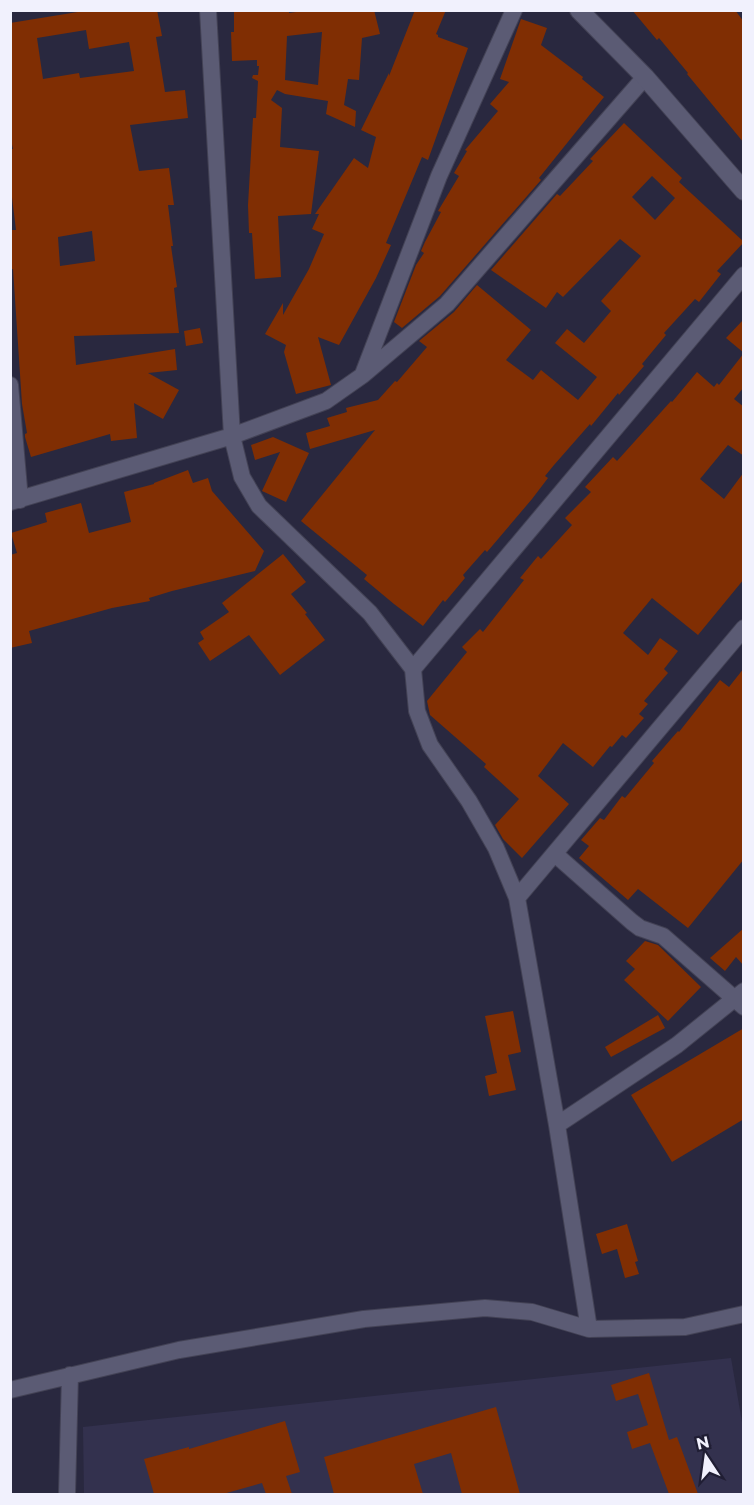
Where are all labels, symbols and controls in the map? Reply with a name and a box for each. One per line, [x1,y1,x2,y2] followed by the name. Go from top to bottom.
[676,1427,736,1487] north arrow
[694,1432,711,1454] text: N

